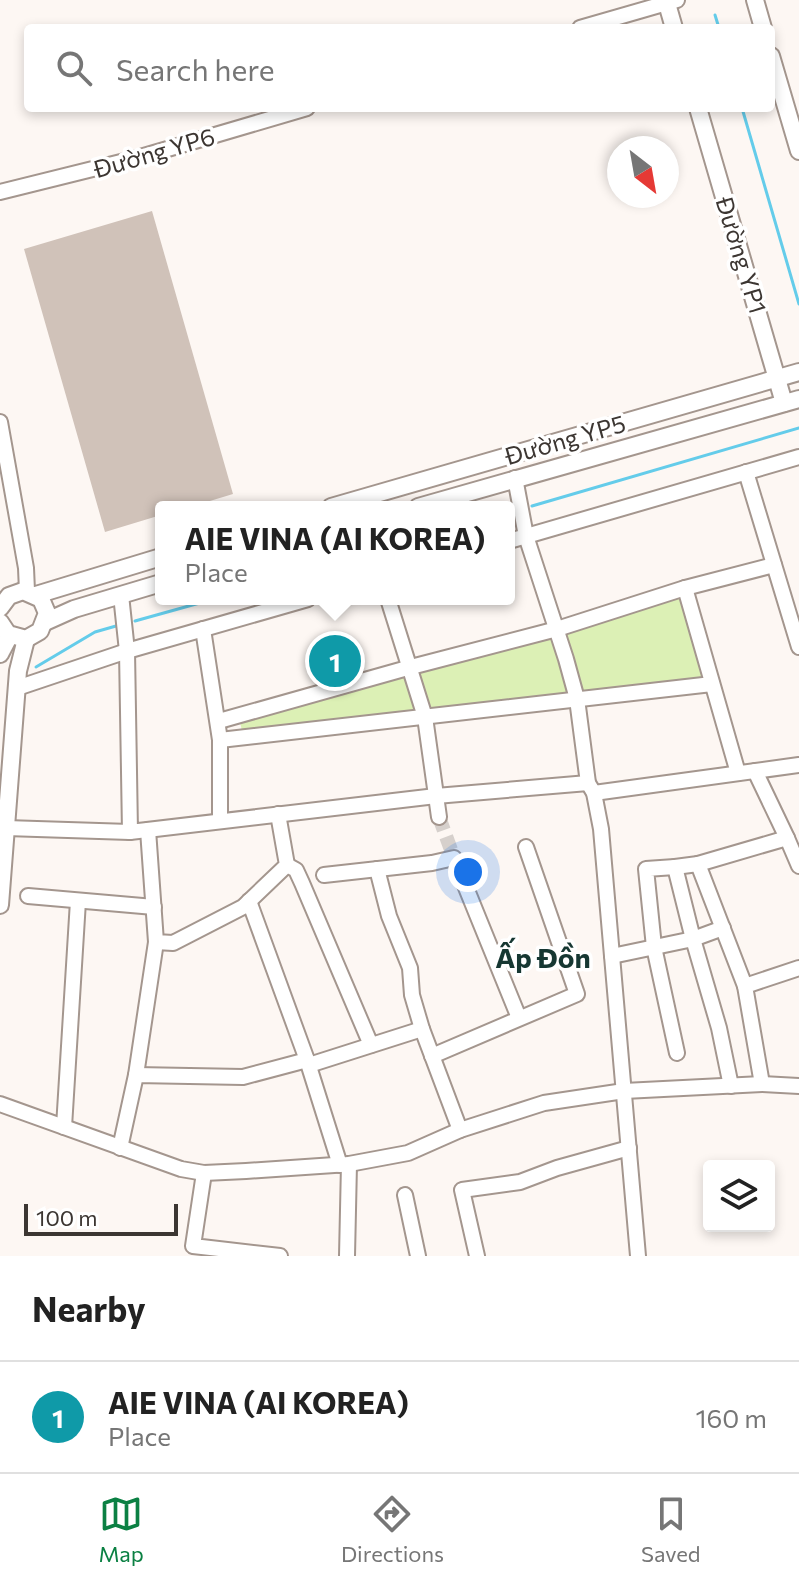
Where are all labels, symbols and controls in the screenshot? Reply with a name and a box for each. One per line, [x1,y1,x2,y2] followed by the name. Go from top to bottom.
[24,24,775,112] search box
[52,46,96,90] icon: search
[116,50,275,87] text: Search here
[89,121,218,183] street label: Đường YP6
[607,136,679,208] north arrow
[710,192,773,317] street label: Đường YP1
[500,408,629,470] street label: Đường YP5
[155,501,515,605] popup
[185,519,485,556] text: AIE VINA (AI KOREA)
[185,556,248,587] text: Place
[309,631,361,691] pin: 1
[448,852,488,892] your location
[495,937,591,974] district label: Ấp Đồn
[703,1160,775,1232] map controls
[703,1160,775,1232] button: layers
[24,1200,178,1236] scale bar
[36,1204,98,1231] text: 100 m
[32,1287,146,1329] text: Nearby
[108,1383,409,1420] text: AIE VINA (AI KOREA)
[52,1402,64,1433] text: 1
[695,1402,767,1433] text: 160 m
[108,1420,171,1451] text: Place
[99,1492,144,1567] tab: Map
[341,1492,444,1567] tab: Directions
[641,1492,700,1567] tab: Saved

